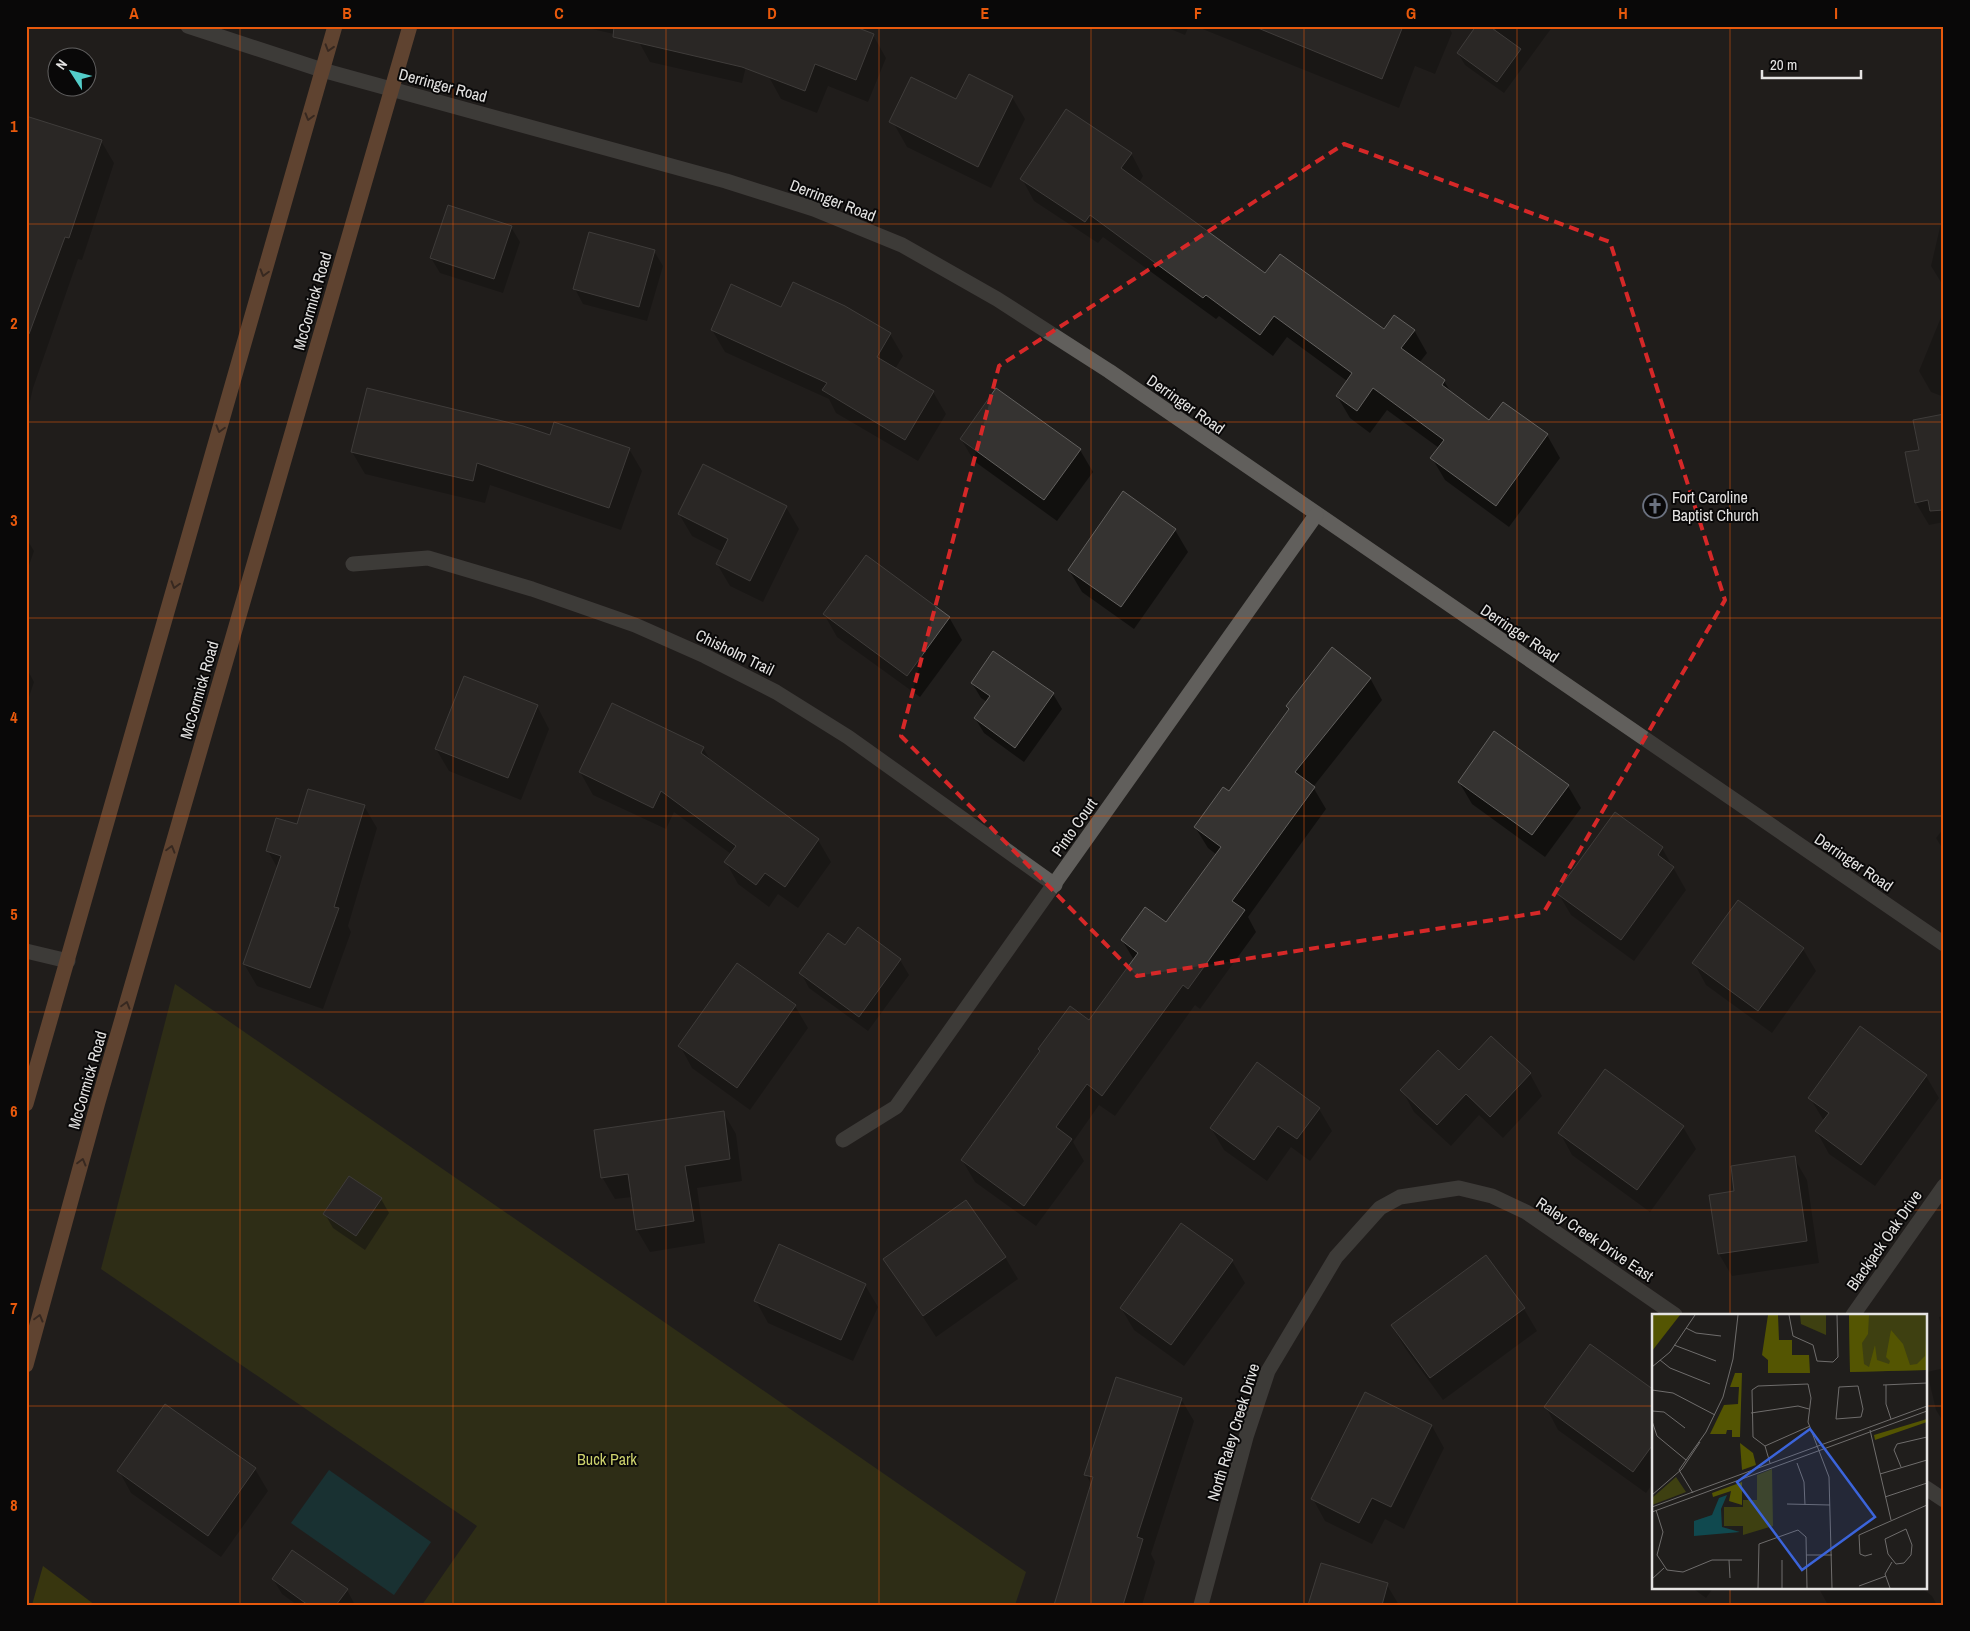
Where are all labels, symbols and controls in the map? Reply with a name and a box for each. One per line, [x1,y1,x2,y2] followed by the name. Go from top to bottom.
[129,2,139,24] text: A
[342,2,352,24] text: B
[554,2,564,24] text: C
[767,2,777,24] text: D
[981,2,990,24] text: E
[1194,2,1202,24] text: F
[1406,2,1416,24] text: G
[1618,2,1628,24] text: H
[1834,2,1838,24] text: I
[324,43,334,52] one-way arrow
[48,48,98,98] north arrow
[1762,48,1861,80] scale bar
[1770,54,1797,75] text: 20 m
[52,56,71,73] text: N
[396,63,490,107] street label: Derringer Road
[304,112,314,120] one-way arrow
[10,115,18,137] text: 1
[787,174,879,226] street label: Derringer Road
[287,249,337,353] street label: McCormick Road
[260,268,270,276] one-way arrow
[10,312,18,334] text: 2
[1143,369,1229,439] street label: Derringer Road
[215,425,225,433] one-way arrow
[1672,486,1759,526] place label: Fort Caroline Baptist Church
[1642,493,1668,519] church icon: Fort Caroline Baptist Church
[10,509,18,531] text: 3
[170,581,181,590] one-way arrow
[1476,599,1564,667] street label: Derringer Road
[692,624,778,680] street label: Chisholm Trail
[174,638,224,742] street label: McCormick Road
[10,706,18,728] text: 4
[1046,793,1102,860] street label: Pinto Court
[1810,828,1898,896] street label: Derringer Road
[166,846,176,854] one-way arrow
[10,903,18,925] text: 5
[120,1001,131,1010] one-way arrow
[62,1028,112,1132] street label: McCormick Road
[10,1100,18,1122] text: 6
[76,1158,86,1166] one-way arrow
[1841,1185,1927,1295] street label: Blackjack Oak Drive
[1532,1192,1658,1287] street label: Raley Creek Drive East
[10,1297,18,1319] text: 7
[33,1314,44,1323] one-way arrow
[1652,1314,1928,1588] inset map
[1202,1360,1264,1504] street label: North Raley Creek Drive
[577,1448,637,1470] park label: Buck Park
[10,1494,18,1516] text: 8

